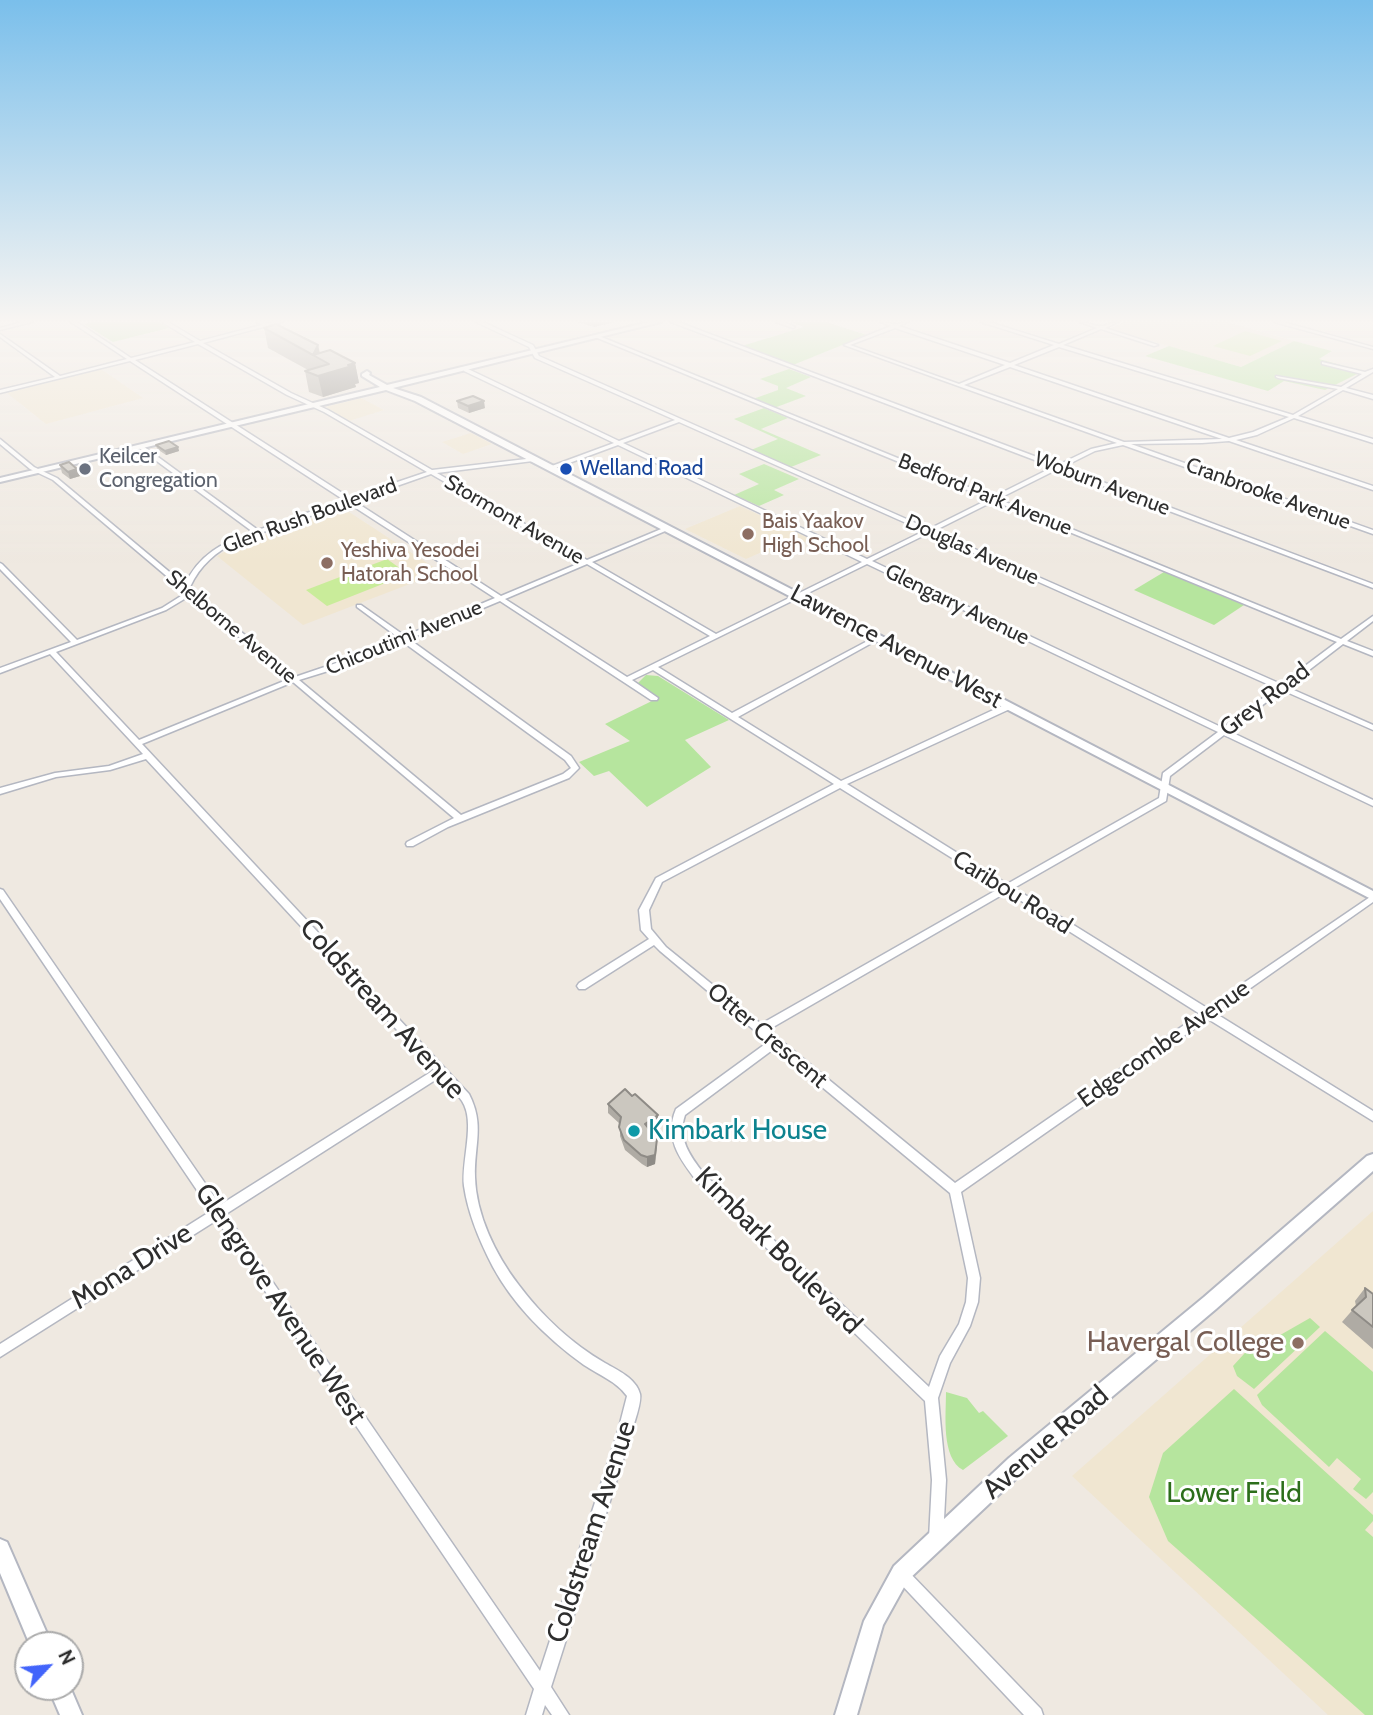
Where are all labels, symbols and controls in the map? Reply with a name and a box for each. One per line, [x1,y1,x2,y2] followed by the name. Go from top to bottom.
[99,444,218,494] place label: Keilcer Congregation
[1031,447,1173,521] street label: Woburn Avenue
[894,449,1076,541] street label: Bedford Park Avenue
[1182,453,1354,535] street label: Cranbrooke Avenue
[580,456,703,482] place label: Welland Road
[77,461,93,477] marker: Keilcer Congregation
[558,461,574,477] marker: Welland Road
[440,470,588,570] street label: Stormont Avenue
[220,473,400,559] street label: Glen Rush Boulevard
[762,509,869,559] place label: Bais Yaakov High School
[901,509,1043,591] street label: Douglas Avenue
[740,526,756,542] marker: Bais Yaakov High School
[341,538,479,588] place label: Yeshiva Yesodei Hatorah School
[319,555,335,571] marker: Yeshiva Yesodei Hatorah School
[881,559,1033,651] street label: Glengarry Avenue
[161,565,301,689] street label: Shelborne Avenue
[785,579,1007,715] street label: Lawrence Avenue West
[322,595,486,681] street label: Chicoutimi Avenue
[1214,657,1316,743] street label: Grey Road
[947,845,1077,941] street label: Caribou Road
[292,912,472,1106] street label: Coldstream Avenue
[1073,974,1255,1114] street label: Edgecombe Avenue
[701,977,833,1095] street label: Otter Crescent
[648,1114,827,1148] place label: Kimbark House
[626,1123,642,1139] marker: Kimbark House
[688,1161,868,1341] street label: Kimbark Boulevard
[187,1177,373,1431] street label: Glengrove Avenue West
[65,1217,199,1317] street label: Mona Drive
[1087,1326,1284,1360] place label: Havergal College
[1290,1335,1306,1351] marker: Havergal College
[976,1379,1116,1507] street label: Avenue Road
[540,1417,644,1647] street label: Coldstream Avenue
[1166,1477,1302,1511] park label: Lower Field
[14,1631,84,1701] north arrow
[53,1646,80,1669] text: N

